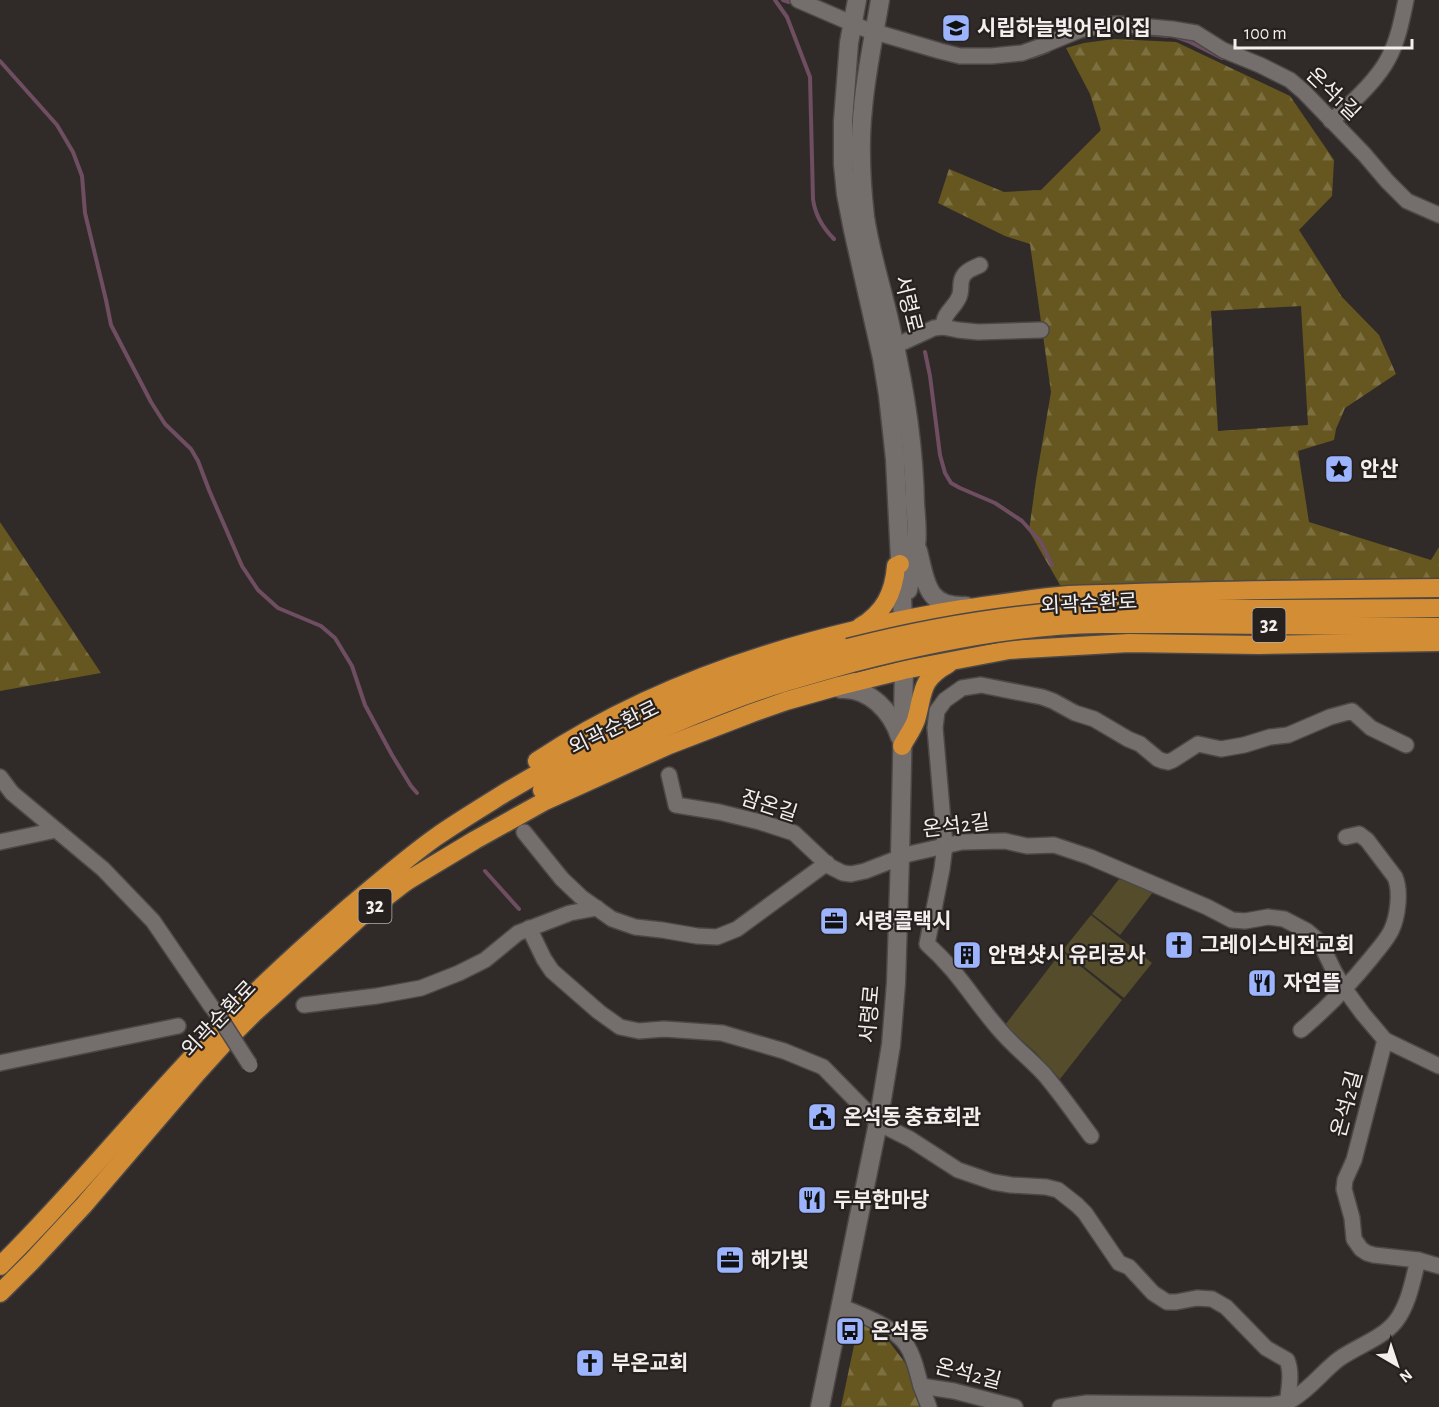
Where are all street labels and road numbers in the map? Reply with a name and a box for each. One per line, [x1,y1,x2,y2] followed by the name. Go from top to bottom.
[1302,63,1364,124] street label: 온석1길
[891,273,926,335] street label: 서령로
[1040,590,1138,617] street label: 외곽순환로
[1252,608,1286,642] road number: 32
[566,696,662,759] street label: 외곽순환로
[738,786,800,825] street label: 잠온길
[921,810,991,841] street label: 온석2길
[358,889,392,923] road number: 32
[177,976,260,1061] street label: 외곽순환로
[856,984,883,1044] street label: 서령로
[1327,1068,1366,1139] street label: 온석2길
[933,1355,1004,1392] street label: 온석2길

